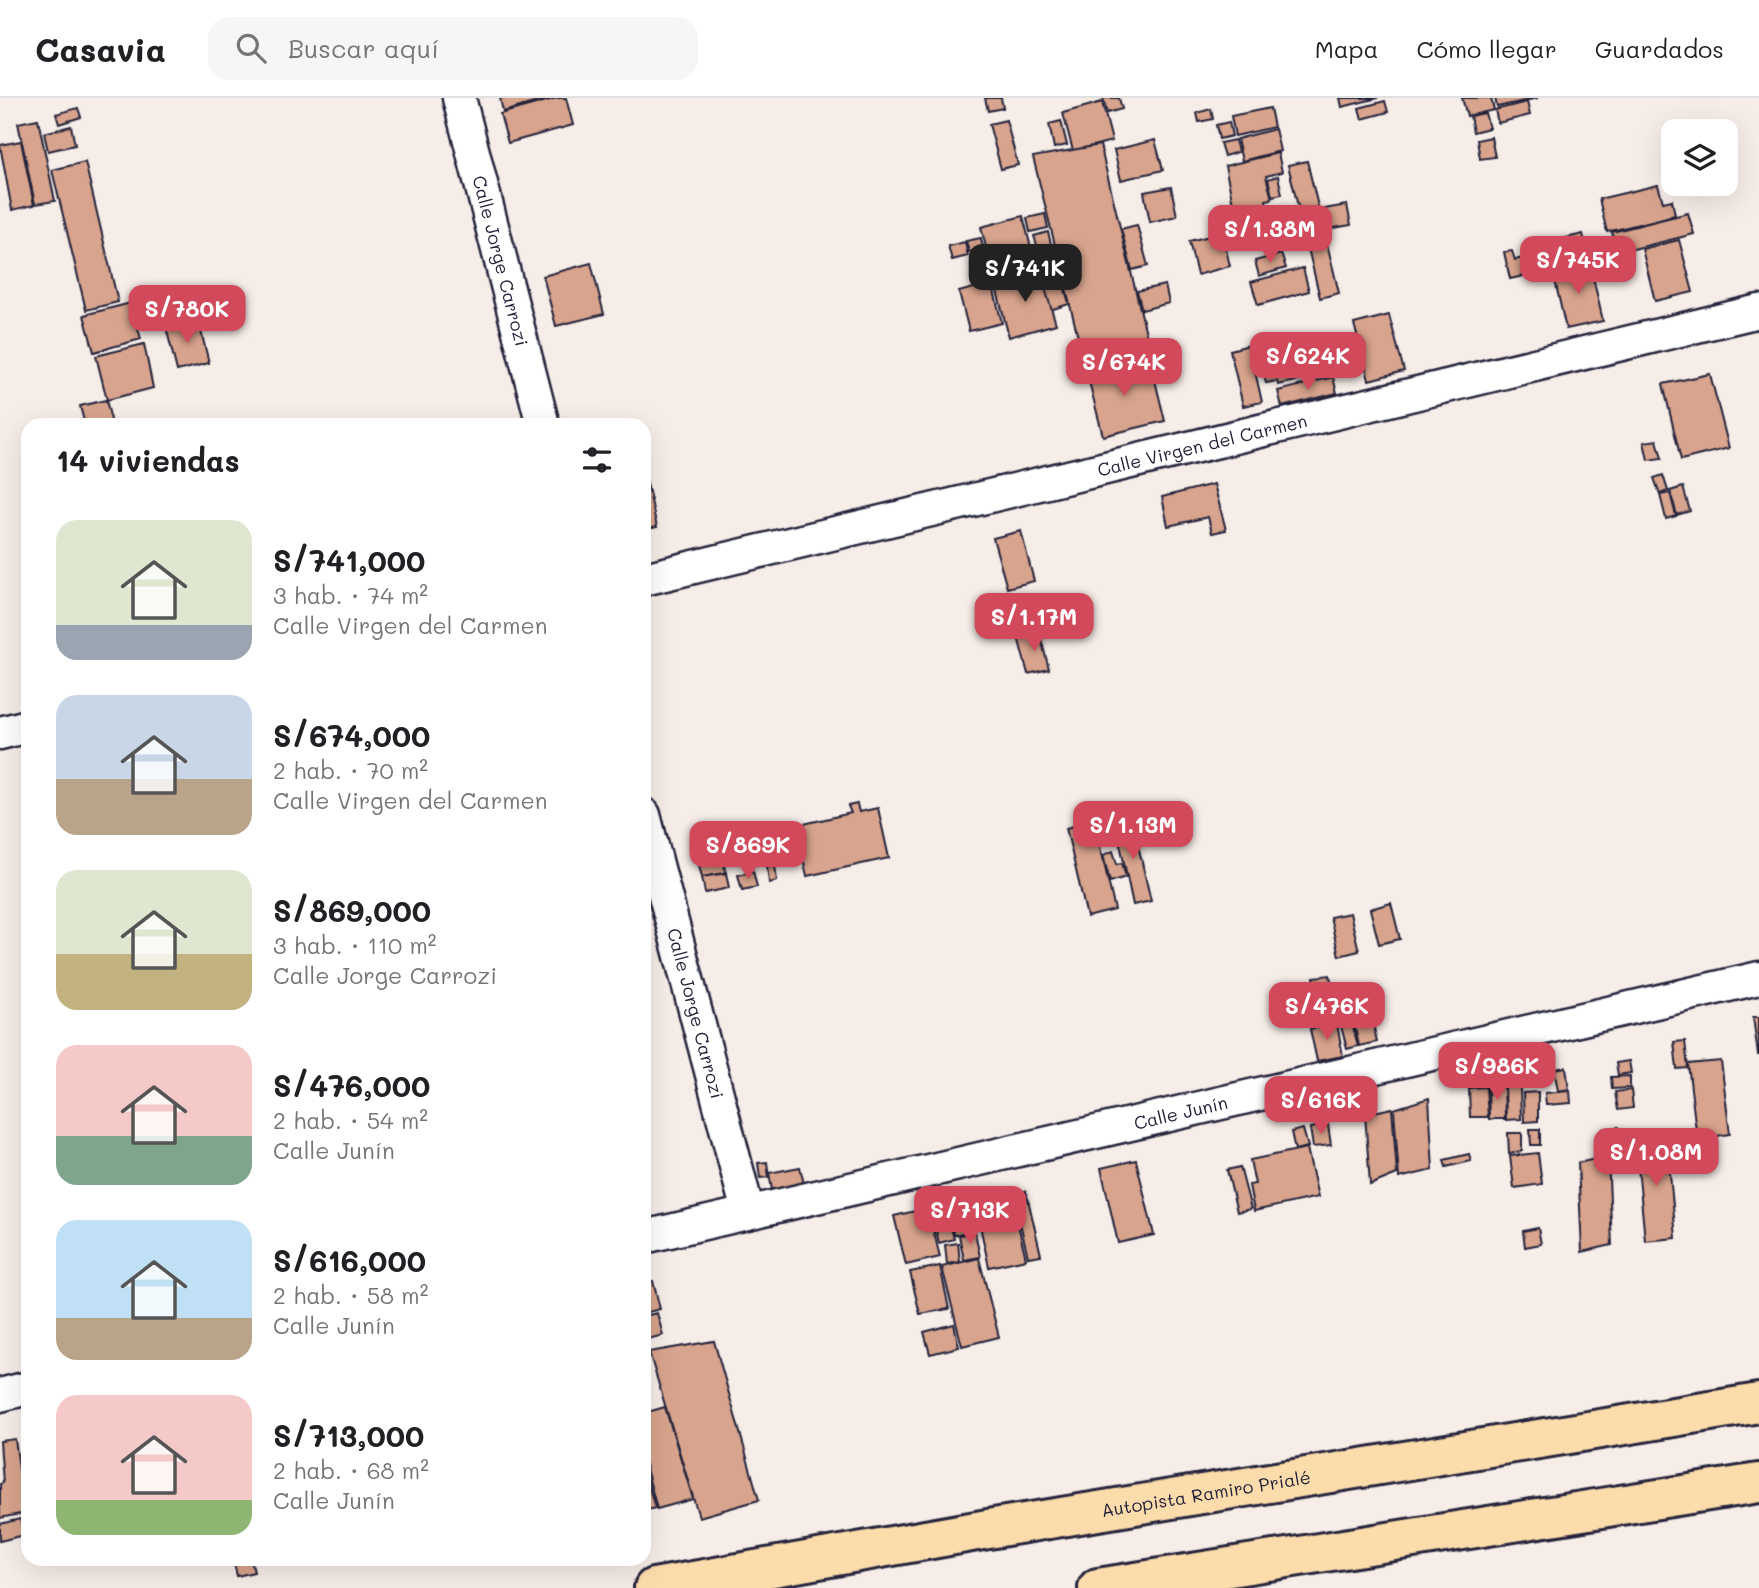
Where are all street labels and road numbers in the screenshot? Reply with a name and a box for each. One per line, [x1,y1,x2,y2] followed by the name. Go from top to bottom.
[467,173,534,349] street label: Calle Jorge Carrozi
[1095,408,1309,482] street label: Calle Virgen del Carmen
[662,925,730,1101] street label: Calle Jorge Carrozi
[1132,1090,1230,1135] street label: Calle Junín
[1099,1464,1312,1522] street label: Autopista Ramiro Prialé

